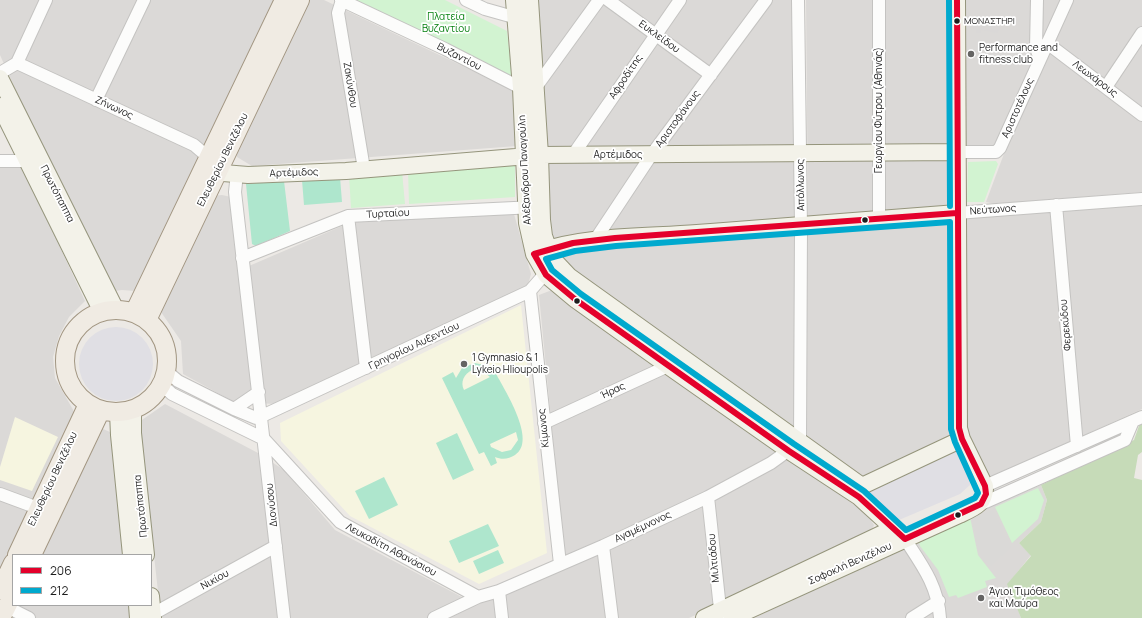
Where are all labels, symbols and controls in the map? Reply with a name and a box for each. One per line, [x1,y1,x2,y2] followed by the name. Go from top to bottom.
[422,11,470,34] park label: Πλατεία Βυζαντίου
[952,16,962,26] marker: ΜΟΝΑΣΤΗΡΙ
[964,16,1015,26] place label: ΜΟΝΑΣΤΗΡΙ
[636,18,682,56] street label: Ευκλείδου
[435,41,483,73] street label: Βυζαντίου
[979,42,1058,66] place label: Performance and fitness club
[873,47,885,173] street label: Γεωργίου Φύτρου (Αθηνάς)
[966,49,976,59] marker: Performance and fitness club
[607,52,645,102] street label: Αφροδίτης
[1070,58,1120,100] street label: Λεωχάρους
[340,61,360,109] street label: Ζακύνθου
[999,76,1037,140] street label: Αριστοτέλους
[653,88,703,150] street label: Αριστοφάνους
[93,94,135,122] street label: Ζήνωνος
[195,111,251,209] street label: Ελευθερίου Βενιζέλου
[516,115,534,225] street label: Αλέξανδρου Παναγούλη
[593,149,643,161] street label: Αρτέμιδος
[795,159,807,211] street label: Απόλλωνος
[37,163,77,225] street label: Πρωτόπαππα
[269,166,319,180] street label: Αρτέμιδος
[969,202,1017,218] street label: Νεύτωνος
[366,207,410,221] street label: Τυρταίου
[860,215,870,225] unlabelled marker
[572,296,582,306] unlabelled marker
[1058,299,1074,351] street label: Φερεκύδου
[367,320,461,372] street label: Γρηγορίου Αυξεντίου
[472,352,548,376] place label: 1 Gymnasio & 1 Lykeio Hlioupolis
[459,359,469,369] marker: 1 Gymnasio & 1 Lykeio Hlioupolis
[599,380,627,402] street label: Ήρας
[536,408,552,448] street label: Κίμωνος
[26,430,80,528] street label: Ελευθερίου Βενιζέλου
[132,474,150,538] street label: Πρωτόπαππα
[264,483,280,527] street label: Διονύσου
[613,509,673,545] street label: Αγαμέμνονος
[953,510,963,520] unlabelled marker
[344,521,438,579] street label: Λευκαδίτη Αθανάσιου
[706,533,722,583] street label: Μιλτιάδου
[806,540,894,588] street label: Σοφοκλή Βενιζέλου
[12,554,152,606] legend
[50,562,72,579] text: 206
[199,567,231,593] street label: Νικίου
[50,582,68,599] text: 212
[989,586,1059,610] place label: Άγιοι Τιμόθεος και Μαύρα
[976,593,986,603] marker: Άγιοι Τιμόθεος και Μαύρα

